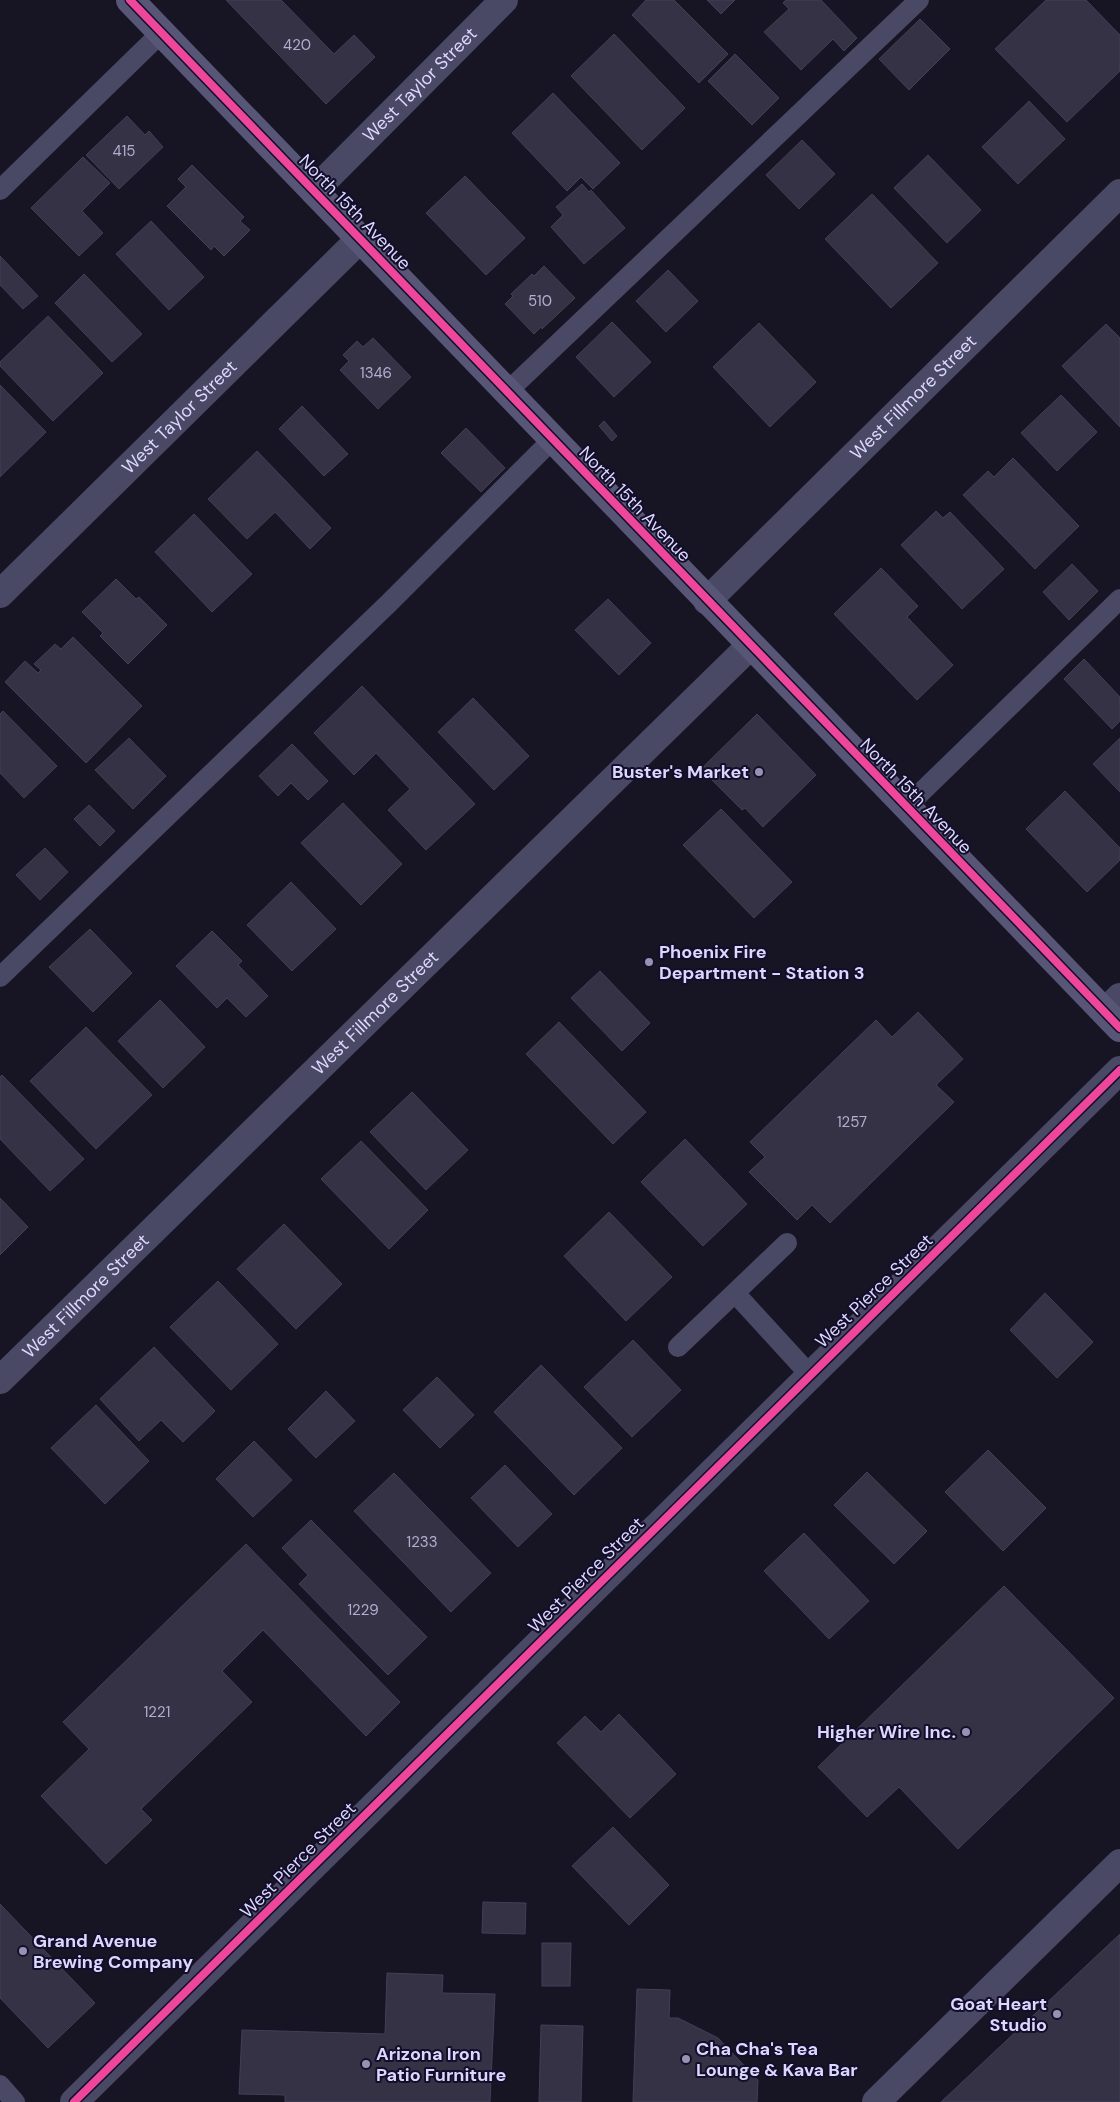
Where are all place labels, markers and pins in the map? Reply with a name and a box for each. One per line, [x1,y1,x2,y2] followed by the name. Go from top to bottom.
[612,760,749,784] place label: Buster's Market
[753,766,765,778] marker: Buster's Market
[659,940,865,985] place label: Phoenix Fire Department - Station 3
[643,956,655,968] marker: Phoenix Fire Department - Station 3
[817,1720,956,1744] place label: Higher Wire Inc.
[960,1726,972,1738] marker: Higher Wire Inc.
[33,1929,193,1974] place label: Grand Avenue Brewing Company
[17,1945,29,1957] marker: Grand Avenue Brewing Company
[950,1992,1047,2037] place label: Goat Heart Studio
[1051,2008,1063,2020] marker: Goat Heart Studio
[696,2037,858,2082] place label: Cha Cha's Tea Lounge & Kava Bar
[376,2042,506,2087] place label: Arizona Iron Patio Furniture
[680,2053,692,2065] marker: Cha Cha's Tea Lounge & Kava Bar
[360,2058,372,2070] marker: Arizona Iron Patio Furniture

